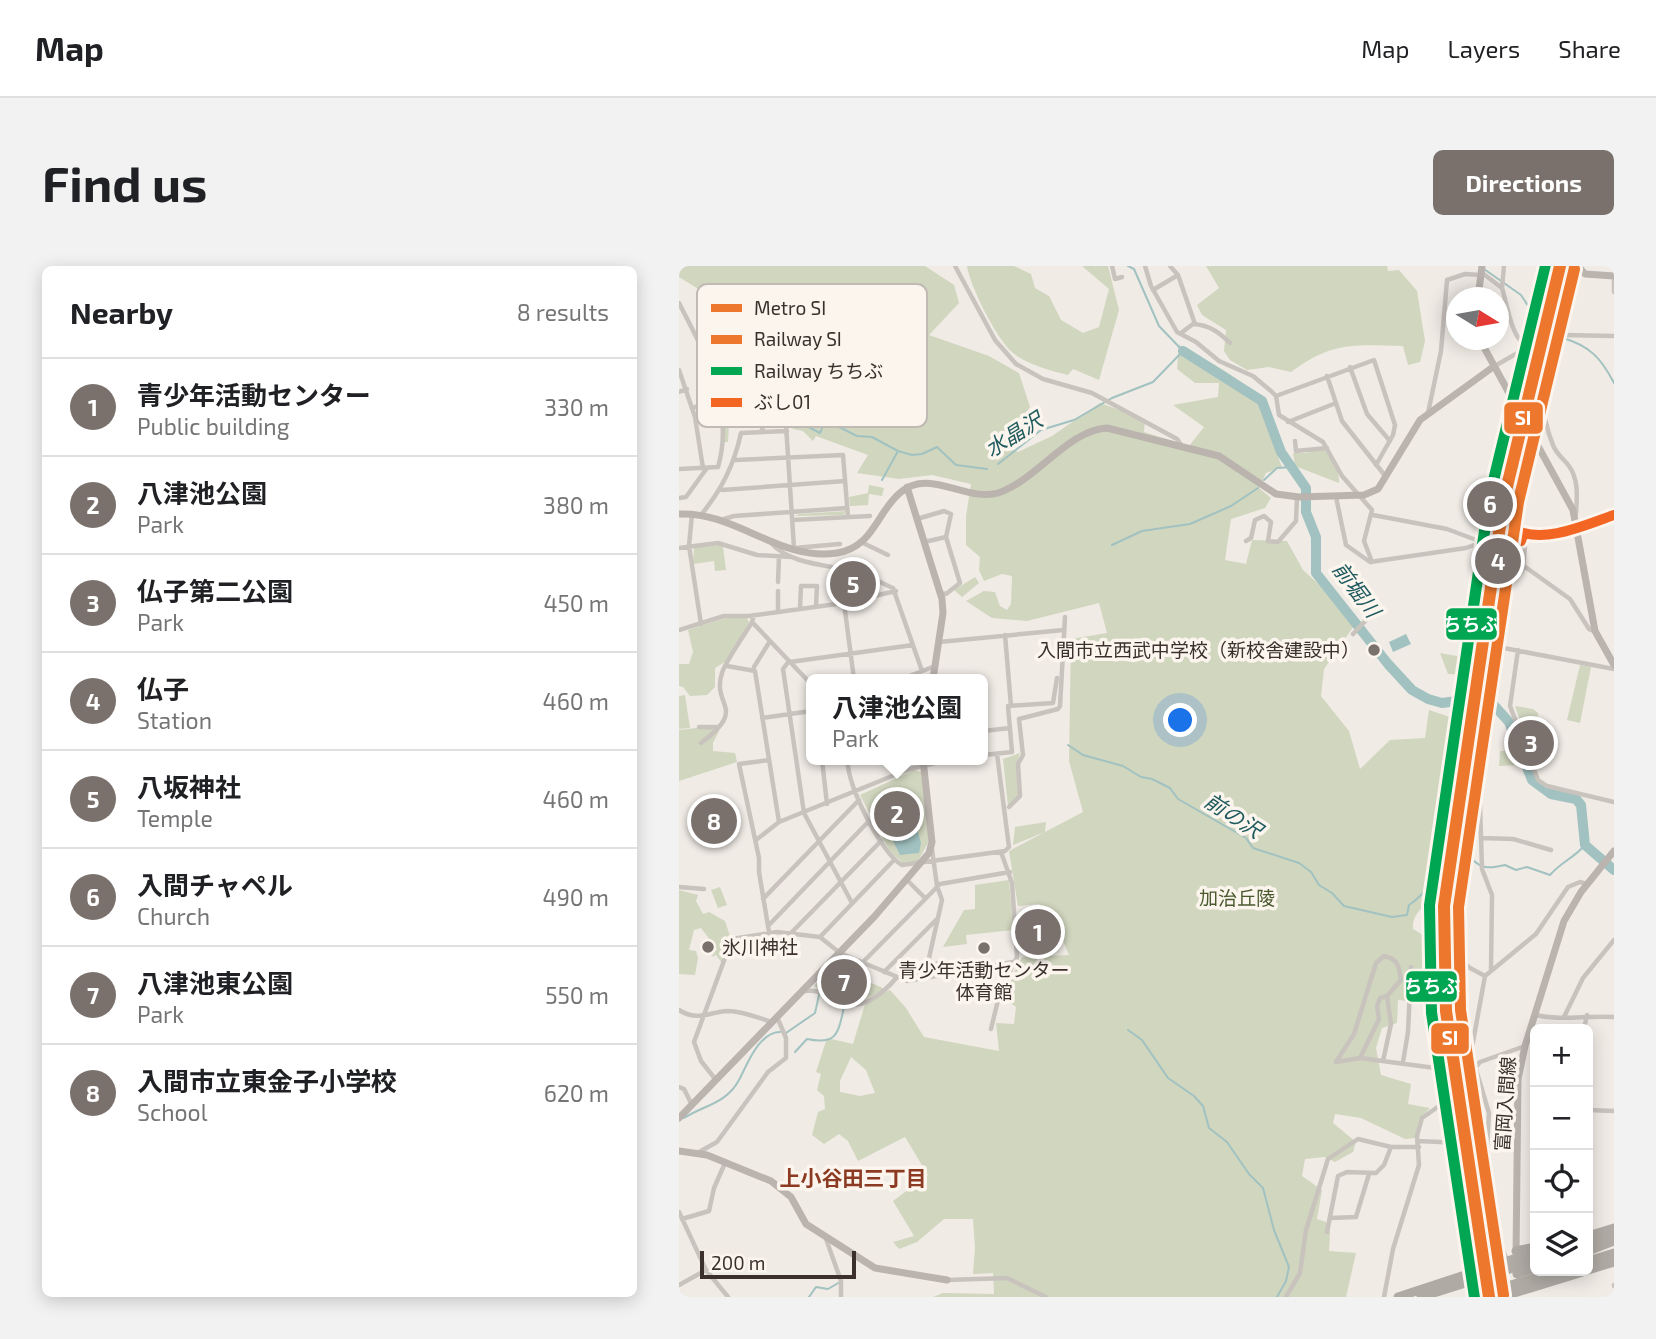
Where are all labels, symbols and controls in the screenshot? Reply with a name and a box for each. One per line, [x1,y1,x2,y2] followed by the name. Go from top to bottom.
[35,28,104,68] text: Map
[1361,34,1409,63] text: Map
[1447,34,1520,63] text: Layers
[1558,34,1621,63] text: Share
[1433,150,1614,215] button: Directions
[42,153,207,212] text: Find us
[697,284,927,427] legend
[1446,287,1509,350] north arrow
[70,294,173,330] text: Nearby
[754,296,826,319] text: Metro SI
[517,298,609,326] text: 8 results
[754,327,842,350] text: Railway SI
[754,359,883,382] text: Railway ちちぶ
[137,379,371,410] text: 青少年活動センター
[754,390,811,413] text: ぶし01
[88,393,98,421] text: 1
[544,393,609,421] text: 330 m
[1503,401,1544,435] line badge: SI
[980,405,1049,461] water label: 水晶沢
[1515,406,1531,429] text: SI
[137,412,290,440] text: Public building
[137,477,267,508] text: 八津池公園
[1467,478,1513,530] pin: 6
[86,491,100,519] text: 2
[543,491,609,519] text: 380 m
[137,510,184,538] text: Park
[1475,535,1521,587] pin: 4
[1328,556,1387,623] water label: 前堀川
[830,558,876,610] pin: 5
[137,575,293,606] text: 仏子第二公園
[86,589,100,617] text: 3
[543,589,609,617] text: 450 m
[1445,607,1498,641] line badge: ちちぶ
[137,608,184,636] text: Park
[1442,612,1500,635] text: ちちぶ
[1037,638,1360,661] place label: 入間市立西武中学校（新校舎建設中）
[1366,642,1382,658] marker: 入間市立西武中学校（新校舎建設中）
[137,673,189,704] text: 仏子
[806,674,988,765] popup
[86,687,100,715] text: 4
[543,687,609,715] text: 460 m
[832,691,962,722] text: 八津池公園
[1163,703,1197,737] your location
[137,706,212,734] text: Station
[1508,717,1554,769] pin: 3
[832,724,879,752] text: Park
[137,771,241,802] text: 八坂神社
[87,785,99,813] text: 5
[543,785,609,813] text: 460 m
[1201,787,1270,844] water label: 前の沢
[874,788,920,840] pin: 2
[691,795,737,847] pin: 8
[137,804,213,832] text: Temple
[137,869,293,900] text: 入間チャペル
[86,883,100,911] text: 6
[543,883,609,911] text: 490 m
[1199,886,1275,909] park label: 加治丘陵
[137,902,210,930] text: Church
[1015,906,1061,958] pin: 1
[722,935,798,958] place label: 氷川神社
[700,939,716,955] marker: 氷川神社
[976,940,992,956] marker: 青少年活動センター 体育館
[821,956,867,1008] pin: 7
[898,958,1070,1003] place label: 青少年活動センター 体育館
[137,967,293,998] text: 八津池東公園
[1405,970,1458,1003] line badge: ちちぶ
[1403,974,1461,997] text: ちちぶ
[87,981,99,1009] text: 7
[545,981,609,1009] text: 550 m
[137,1000,184,1028] text: Park
[1430,1022,1470,1055] line badge: SI
[1530,1024,1593,1276] map controls
[1530,1024,1593,1087] button: +
[1442,1026,1458,1049] text: SI
[1490,1056,1519,1152] street label: 富岡入間線
[137,1065,397,1096] text: 入間市立東金子小学校
[86,1079,100,1107] text: 8
[544,1079,609,1107] text: 620 m
[1530,1087,1593,1150] button: −
[137,1098,207,1126] text: School
[1530,1150,1593,1213] button: locate
[780,1165,927,1190] district label: 上小谷田三丁目
[1530,1213,1593,1276] button: layers
[700,1248,856,1280] scale bar
[711,1251,765,1274] text: 200 m

